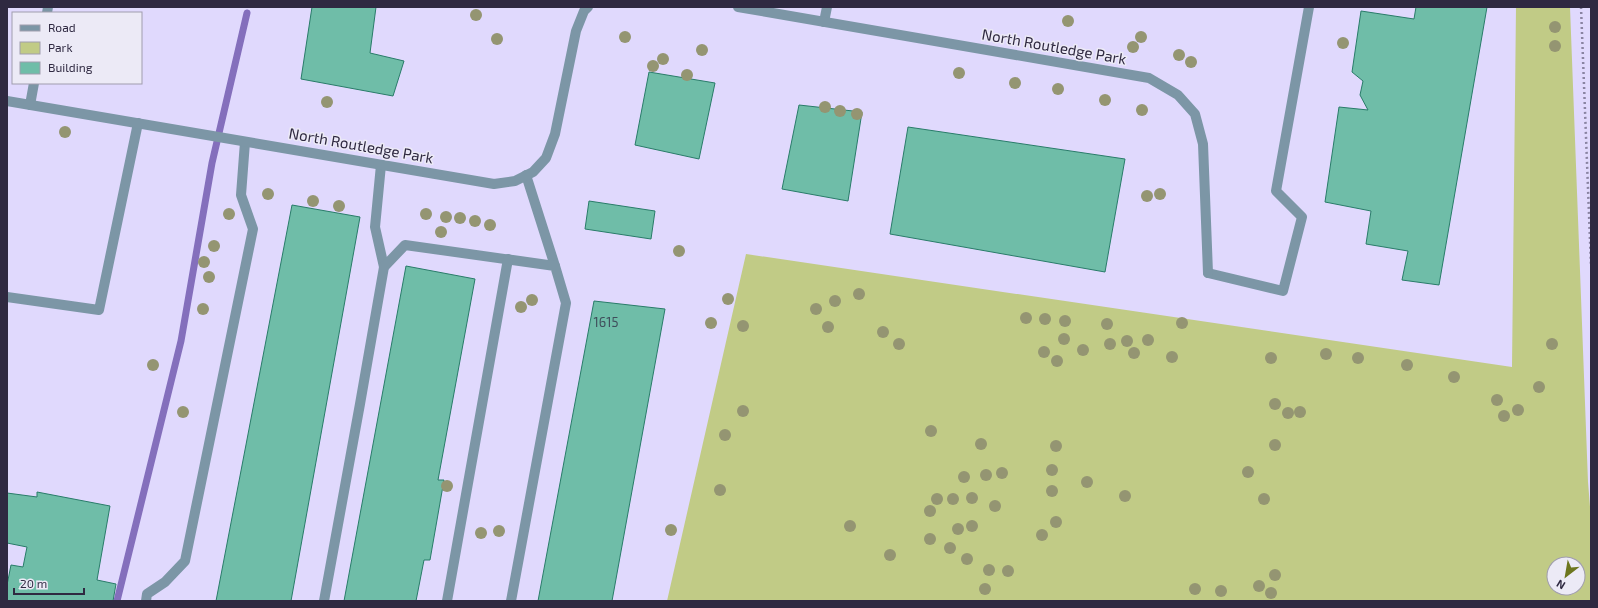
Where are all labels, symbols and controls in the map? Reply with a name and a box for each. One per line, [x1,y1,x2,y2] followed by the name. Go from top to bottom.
[12,12,142,84] legend
[48,20,76,34] text: Road
[981,24,1128,68] street label: North Routledge Park
[48,40,73,54] text: Park
[48,60,93,74] text: Building
[288,123,435,167] street label: North Routledge Park
[594,314,618,330] house number: 1615
[1546,556,1586,596] north arrow
[14,570,84,596] scale bar
[20,576,47,590] text: 20 m
[1554,577,1567,593] text: N

